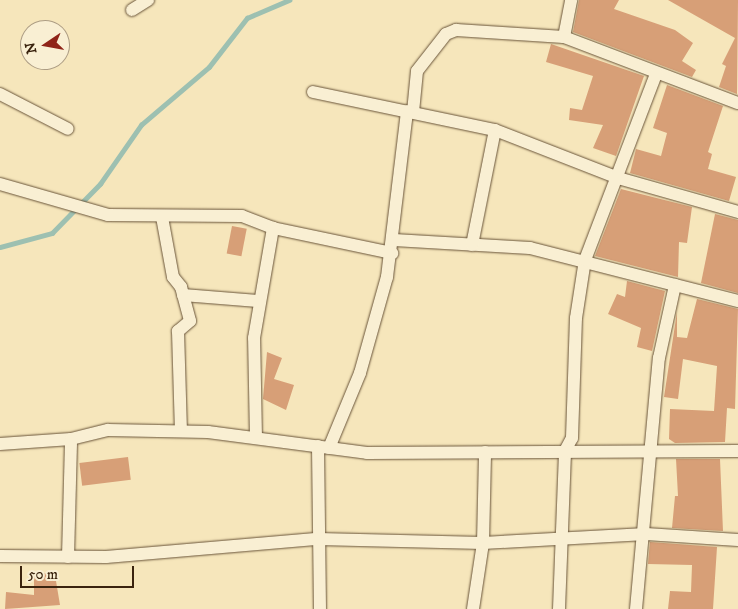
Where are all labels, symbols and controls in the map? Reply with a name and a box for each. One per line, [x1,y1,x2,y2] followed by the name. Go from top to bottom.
[20,20,70,70] north arrow
[21,40,41,55] text: N
[22,556,136,588] scale bar
[28,565,58,584] text: 50 m

